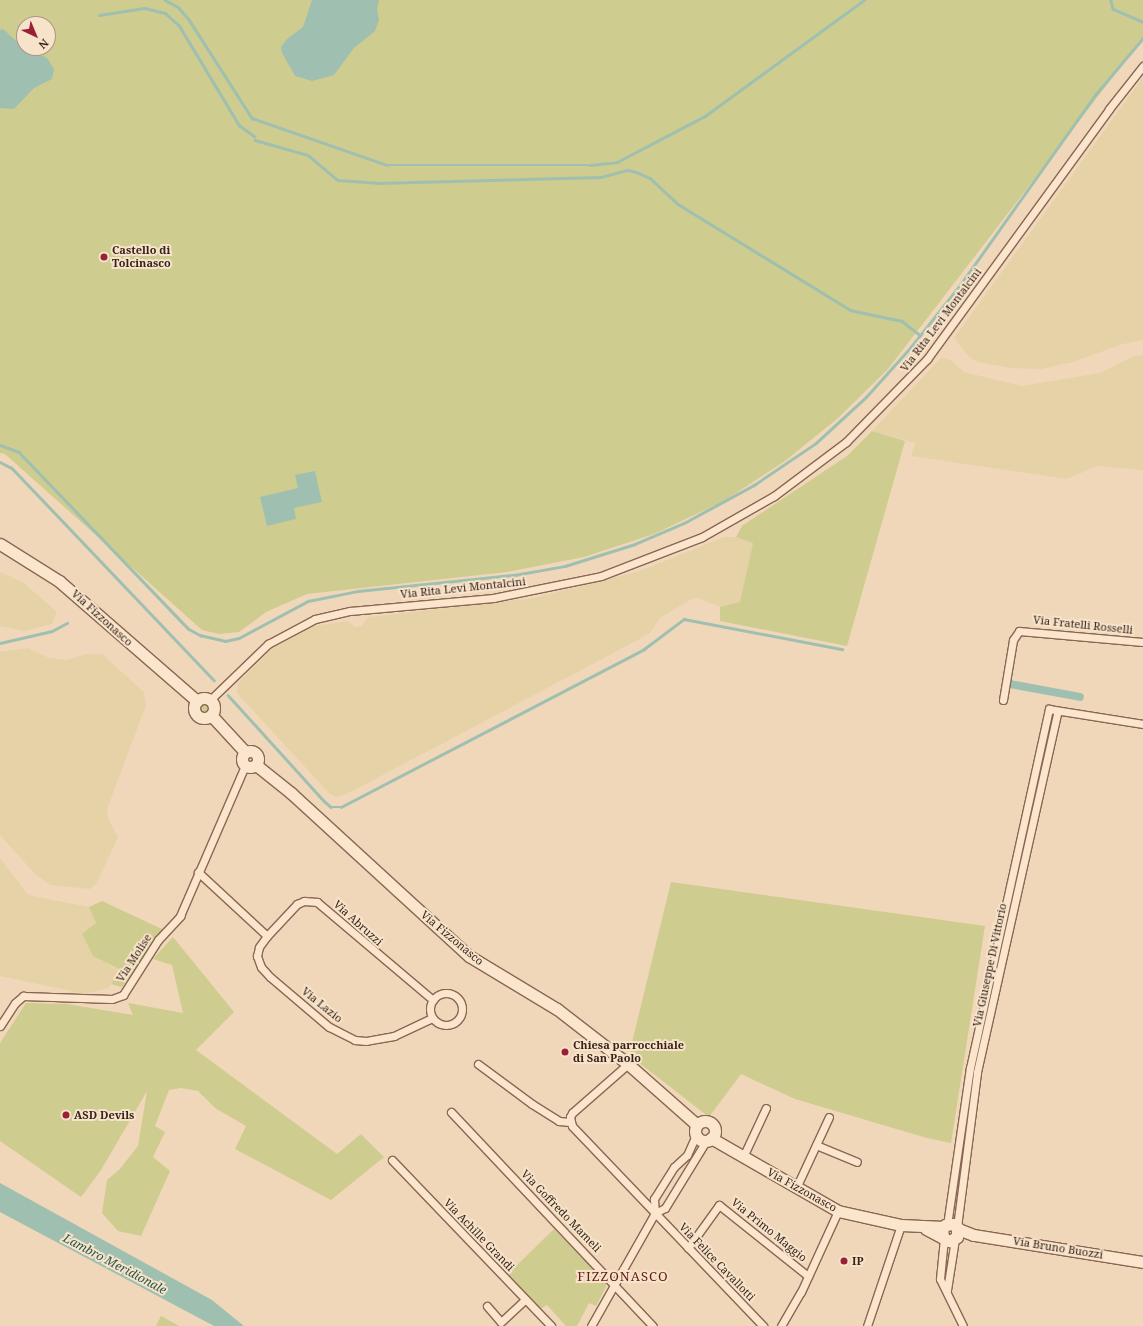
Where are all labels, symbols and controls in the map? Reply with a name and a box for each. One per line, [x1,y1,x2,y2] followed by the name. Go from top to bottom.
[16,16,56,56] north arrow
[36,36,52,53] text: N
[112,244,171,270] place label: Castello di Tolcinasco
[99,252,109,262] marker: Castello di Tolcinasco
[898,266,984,374] street label: Via Rita Levi Montalcini
[400,575,526,601] street label: Via Rita Levi Montalcini
[69,587,135,649] street label: Via Fizzonasco
[1032,613,1134,637] street label: Via Fratelli Rosselli
[331,898,385,948] street label: Via Abruzzi
[970,902,1010,1028] street label: Via Giuseppe Di Vittorio
[418,908,486,968] street label: Via Fizzonasco
[114,932,154,984] street label: Via Molise
[299,985,345,1025] street label: Via Lazio
[573,1039,684,1065] place label: Chiesa parrocchiale di San Paolo
[560,1047,570,1057] marker: Chiesa parrocchiale di San Paolo
[74,1108,134,1122] place label: ASD Devils
[61,1110,71,1120] marker: ASD Devils
[765,1165,839,1215] street label: Via Fizzonasco
[518,1167,604,1255] street label: Via Goffredo Mameli
[441,1196,517,1274] street label: Via Achille Grandi
[729,1196,809,1264] street label: Via Primo Maggio
[676,1220,758,1304] street label: Via Felice Cavallotti
[61,1231,169,1297] water label: Lambro Meridionale
[1012,1234,1104,1262] street label: Via Bruno Buozzi
[852,1254,863,1268] place label: IP
[839,1256,849,1266] marker: IP
[577,1268,669,1284] district label: FIZZONASCO

